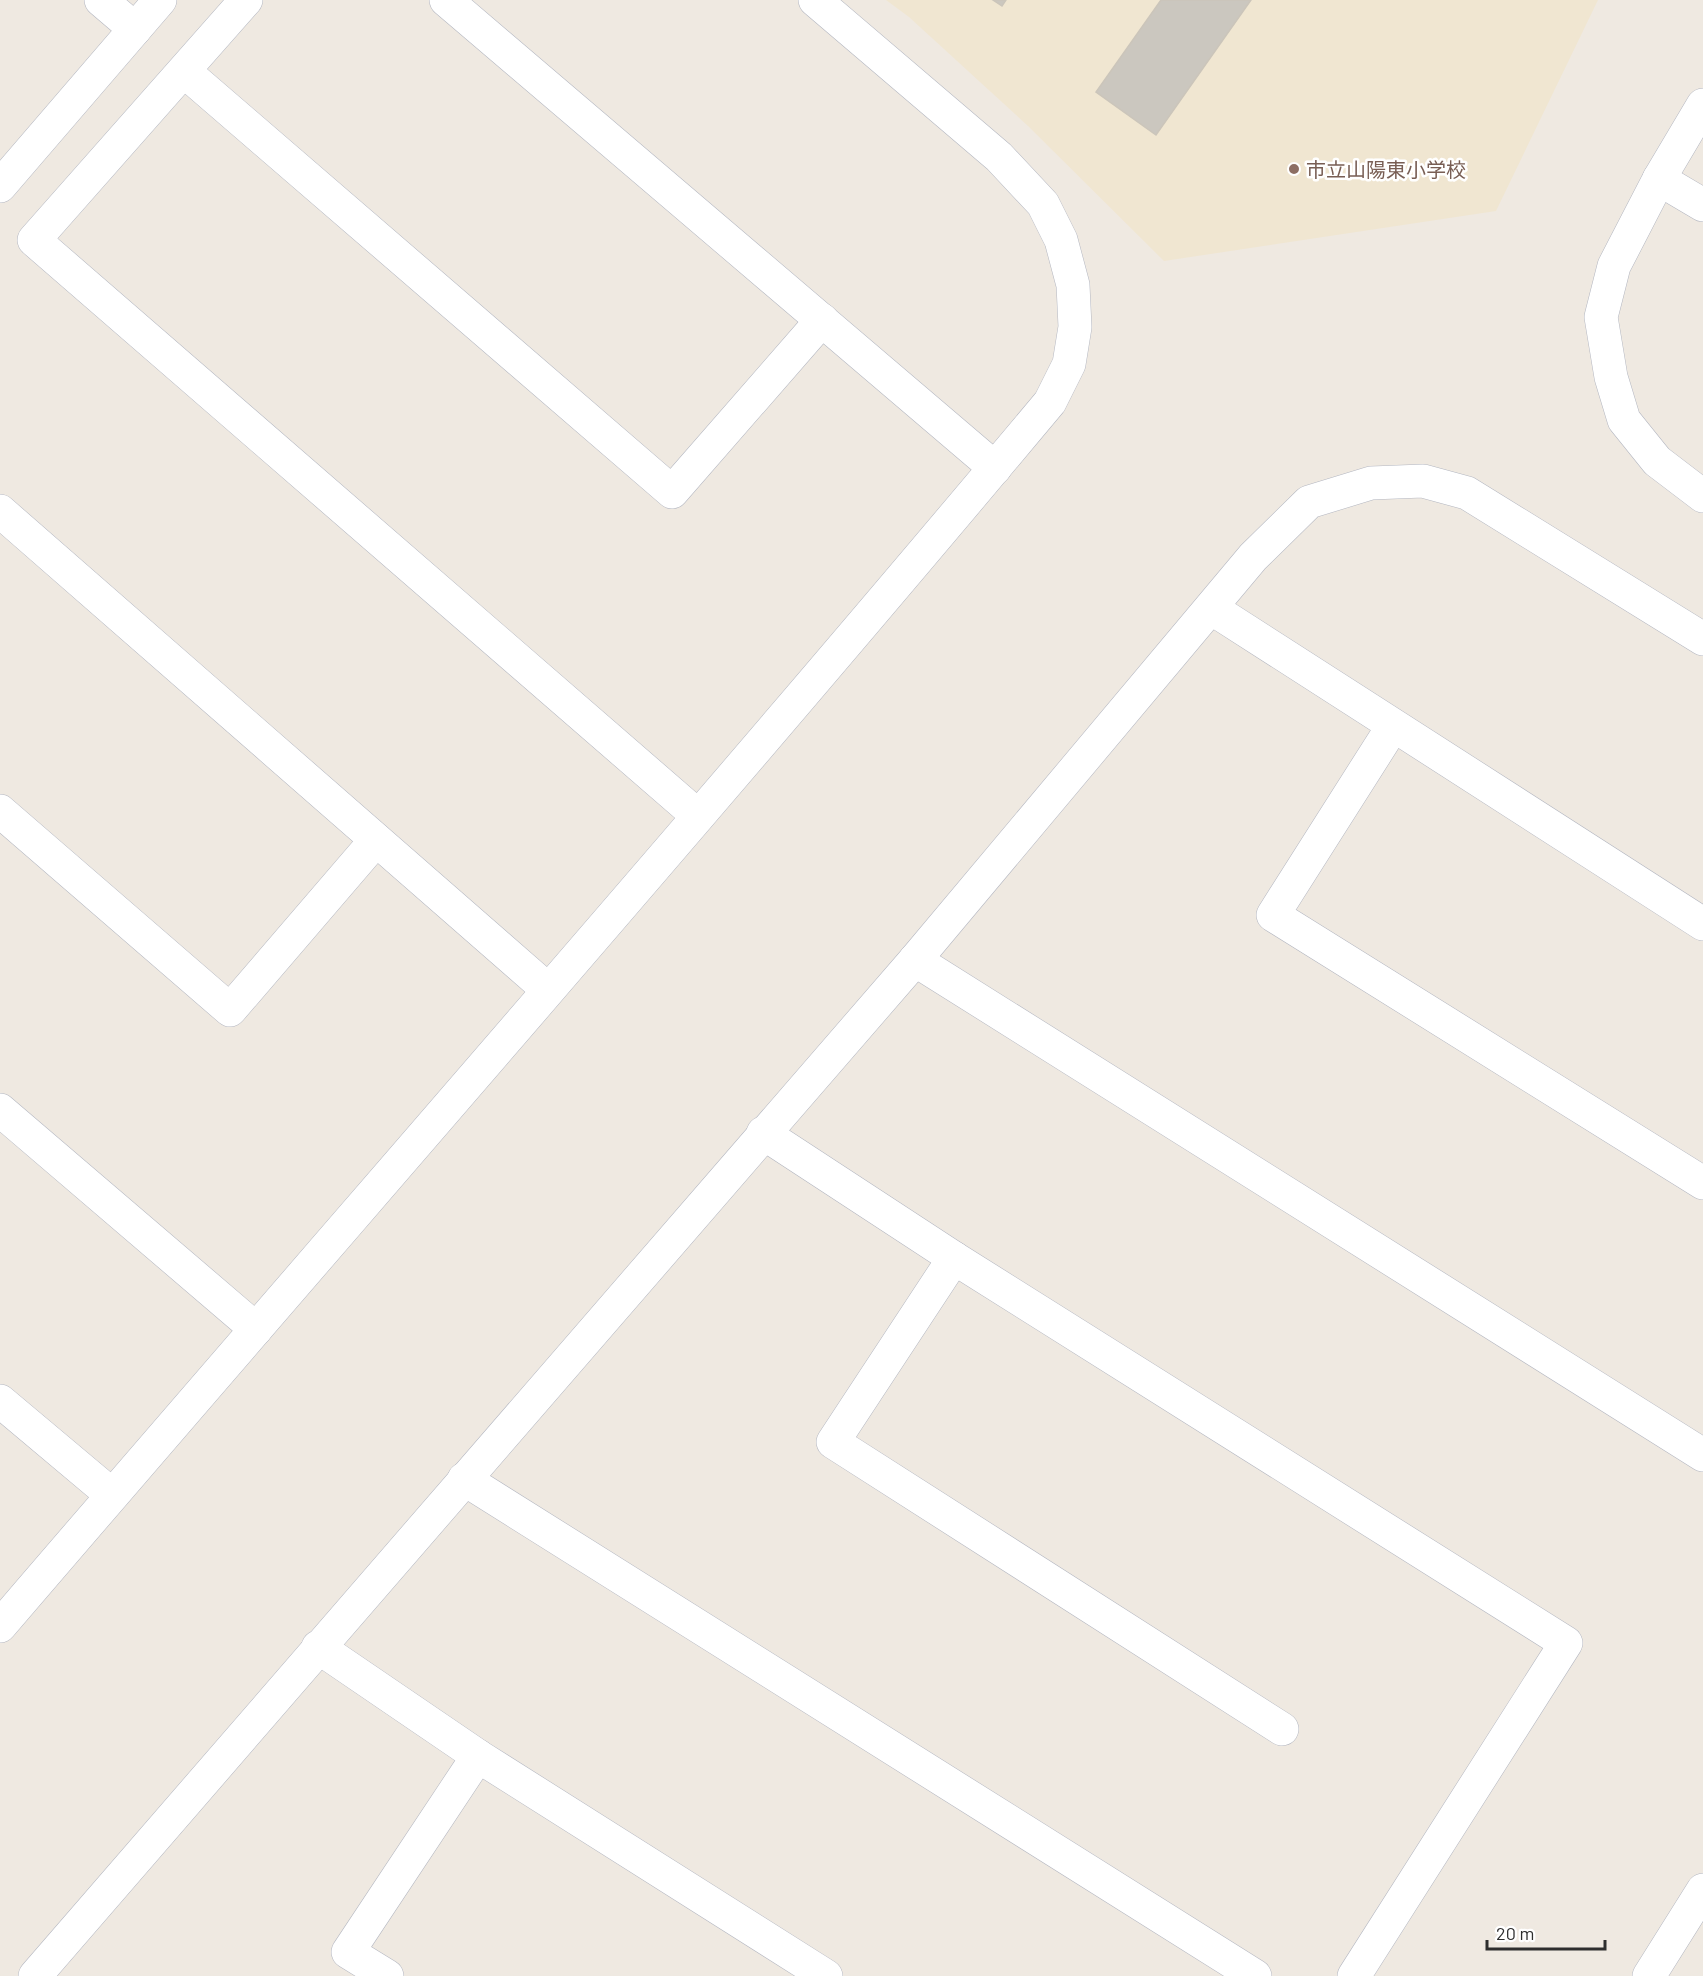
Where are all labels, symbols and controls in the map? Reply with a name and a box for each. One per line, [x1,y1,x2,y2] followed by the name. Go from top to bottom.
[1306,157,1466,181] place label: 市立山陽東小学校
[1287,162,1301,176] marker: 市立山陽東小学校
[1487,1913,1606,1951] scale bar
[1496,1922,1534,1944] text: 20 m

